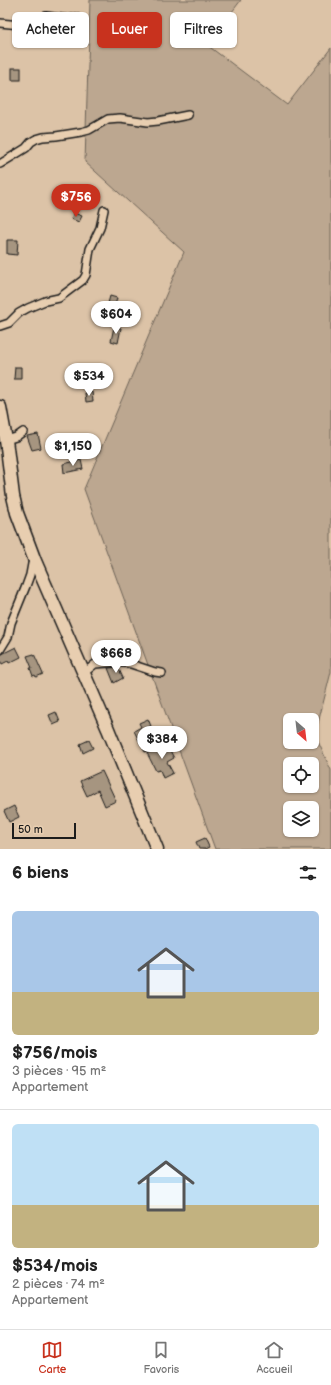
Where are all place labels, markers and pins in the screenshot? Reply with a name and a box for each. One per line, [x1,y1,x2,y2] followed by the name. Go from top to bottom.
[52,184,100,218] pin: $756
[92,301,140,335] pin: $604
[65,363,113,397] pin: $534
[40,433,106,467] pin: $1,150
[92,640,140,674] pin: $668
[138,726,186,760] pin: $384

